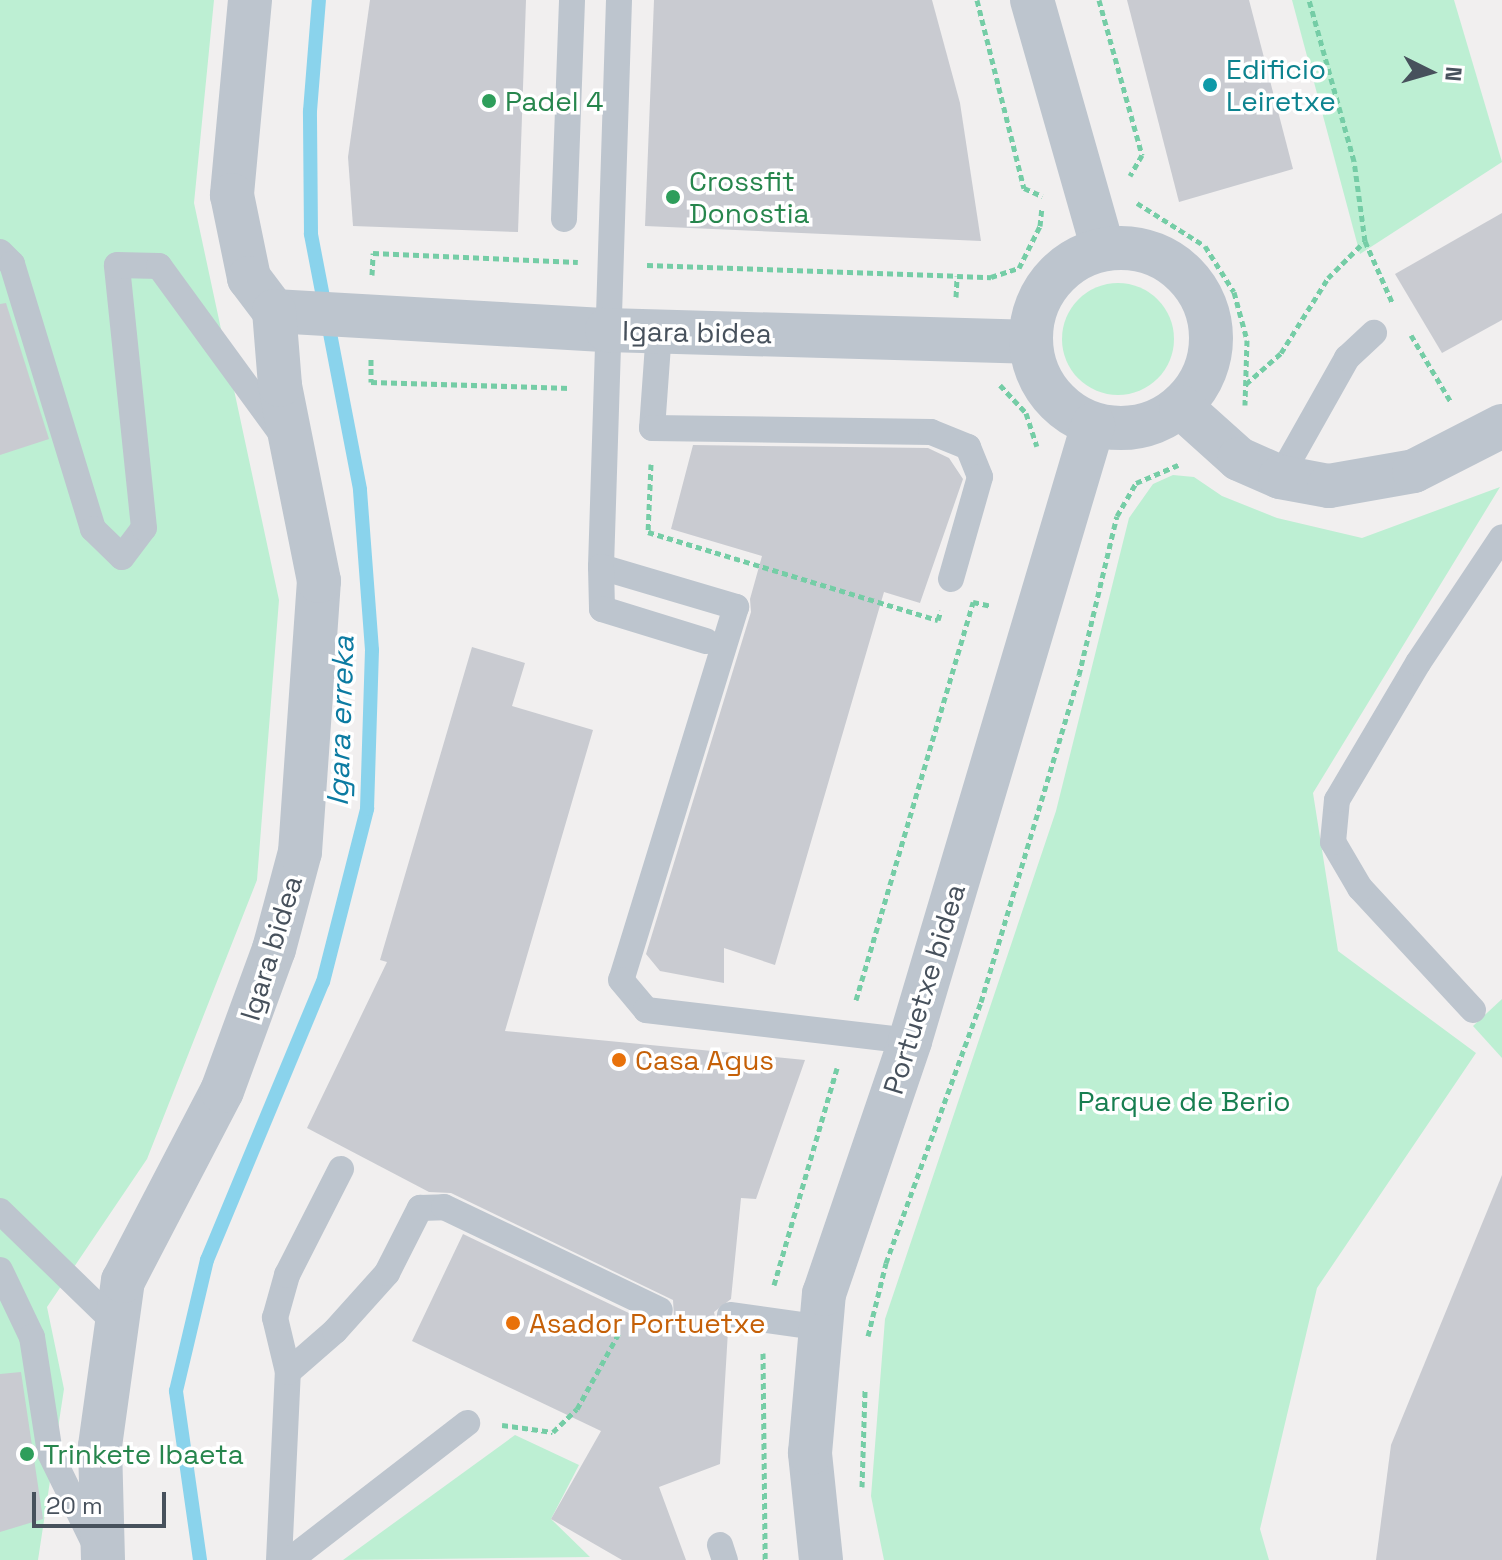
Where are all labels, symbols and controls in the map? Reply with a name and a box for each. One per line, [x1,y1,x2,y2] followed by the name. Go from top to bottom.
[1390,32,1470,112] north arrow
[1226,52,1336,118] place label: Edificio Leiretxe
[1439,66,1468,83] text: N
[1201,76,1219,94] marker: Edificio Leiretxe
[505,84,603,118] place label: Padel 4
[480,92,498,110] marker: Padel 4
[689,164,810,230] place label: Crossfit Donostia
[664,188,682,206] marker: Crossfit Donostia
[622,314,772,350] street label: Igara bidea
[320,635,362,807] water label: Igara erreka
[233,871,309,1025] street label: Igara bidea
[876,880,972,1098] street label: Portuetxe bidea
[635,1043,774,1077] place label: Casa Agus
[610,1051,628,1069] marker: Casa Agus
[1077,1084,1291,1118] park label: Parque de Berio
[529,1306,766,1340] place label: Asador Portuetxe
[504,1314,522,1332] marker: Asador Portuetxe
[43,1437,244,1471] place label: Trinkete Ibaeta
[18,1445,36,1463] marker: Trinkete Ibaeta
[36,1476,170,1526] scale bar
[46,1490,103,1521] text: 20 m

